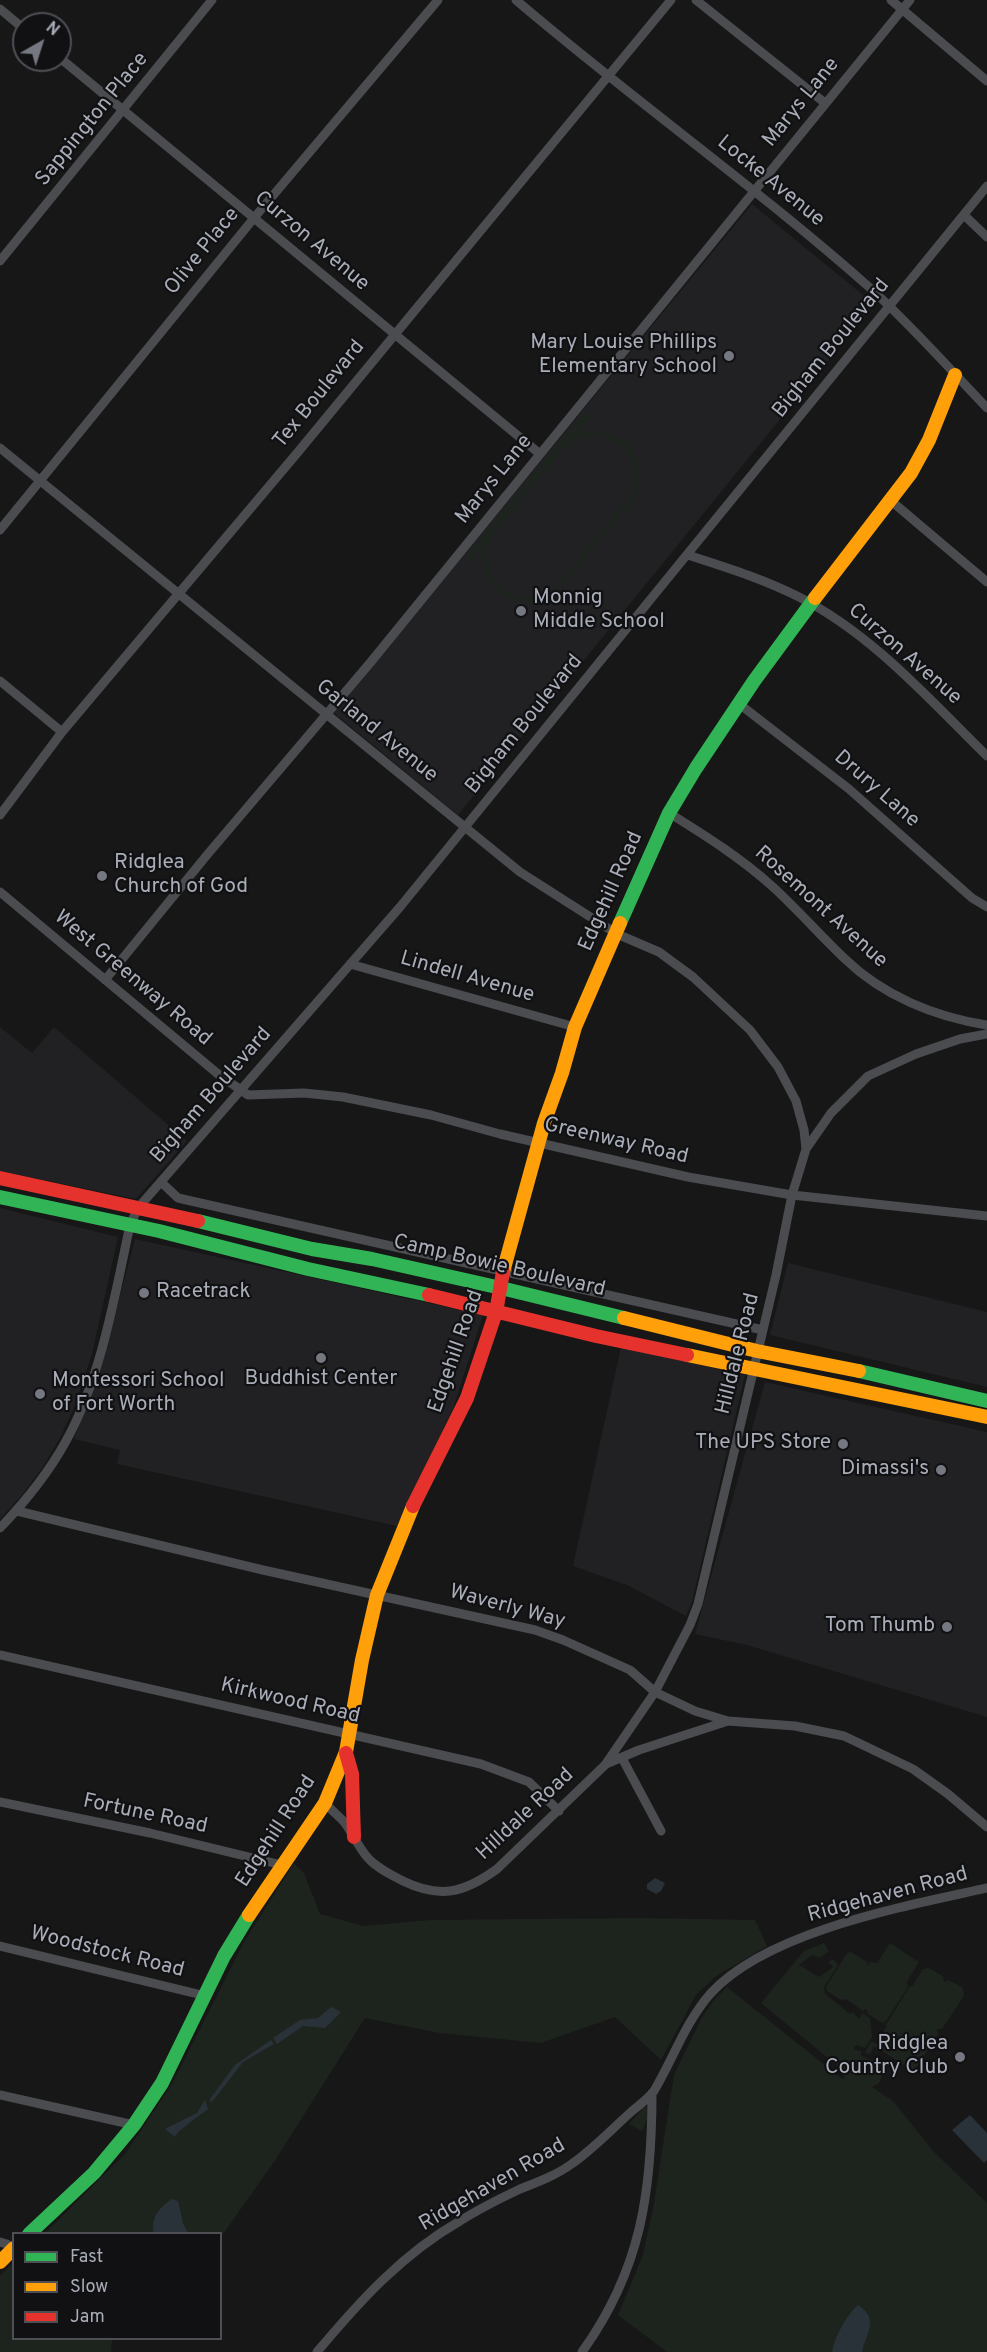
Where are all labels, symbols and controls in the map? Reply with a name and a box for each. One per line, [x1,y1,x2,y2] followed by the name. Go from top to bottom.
[12,12,72,72] north arrow
[41,18,63,41] text: N
[31,48,155,192] street label: Sappington Place
[758,53,846,153] street label: Marys Lane
[711,131,829,233] street label: Locke Avenue
[248,187,374,297] street label: Curzon Avenue
[160,203,246,301] street label: Olive Place
[768,274,896,424] street label: Bigham Boulevard
[530,331,717,381] place label: Mary Louise Phillips Elementary School
[269,336,371,454] street label: Tex Boulevard
[722,349,736,363] marker: Mary Louise Phillips Elementary School
[451,430,539,530] street label: Marys Lane
[533,586,665,636] place label: Monnig Middle School
[842,599,966,711] street label: Curzon Avenue
[514,604,528,618] marker: Monnig Middle School
[461,650,589,800] street label: Bigham Boulevard
[310,675,442,789] street label: Garland Avenue
[828,746,924,834] street label: Drury Lane
[574,828,650,956] street label: Edgehill Road
[748,842,892,974] street label: Rosemont Avenue
[114,851,248,901] place label: Ridglea Church of God
[95,869,109,883] marker: Ridglea Church of God
[48,906,216,1052] street label: West Greenway Road
[397,947,537,1009] street label: Lindell Avenue
[146,1023,278,1169] street label: Bigham Boulevard
[541,1113,691,1171] street label: Greenway Road
[391,1230,607,1304] street label: Camp Bowie Boulevard
[156,1280,251,1306] place label: Racetrack
[137,1286,151,1300] marker: Racetrack
[424,1287,490,1417] street label: Edgehill Road
[712,1291,766,1417] street label: Hilldale Road
[314,1351,328,1365] marker: Buddhist Center
[245,1367,397,1393] place label: Buddhist Center
[52,1369,224,1419] place label: Montessori School of Fort Worth
[33,1387,47,1401] marker: Montessori School of Fort Worth
[695,1431,831,1457] place label: The UPS Store
[836,1437,850,1451] marker: The UPS Store
[841,1457,929,1483] place label: Dimassi's
[934,1463,948,1477] marker: Dimassi's
[446,1580,568,1636] street label: Waverly Way
[825,1614,935,1640] place label: Tom Thumb
[940,1620,954,1634] marker: Tom Thumb
[218,1674,362,1730] street label: Kirkwood Road
[472,1763,580,1867] street label: Hilldale Road
[231,1771,323,1893] street label: Edgehill Road
[80,1790,210,1840] street label: Fortune Road
[805,1863,971,1929] street label: Ridgehaven Road
[27,1922,187,1984] street label: Woodstock Road
[825,2032,948,2082] place label: Ridglea Country Club
[953,2050,967,2064] marker: Ridglea Country Club
[415,2134,571,2238] street label: Ridgehaven Road
[12,2232,222,2340] legend
[70,2246,103,2269] text: Fast
[70,2276,108,2299] text: Slow
[70,2306,105,2329] text: Jam

